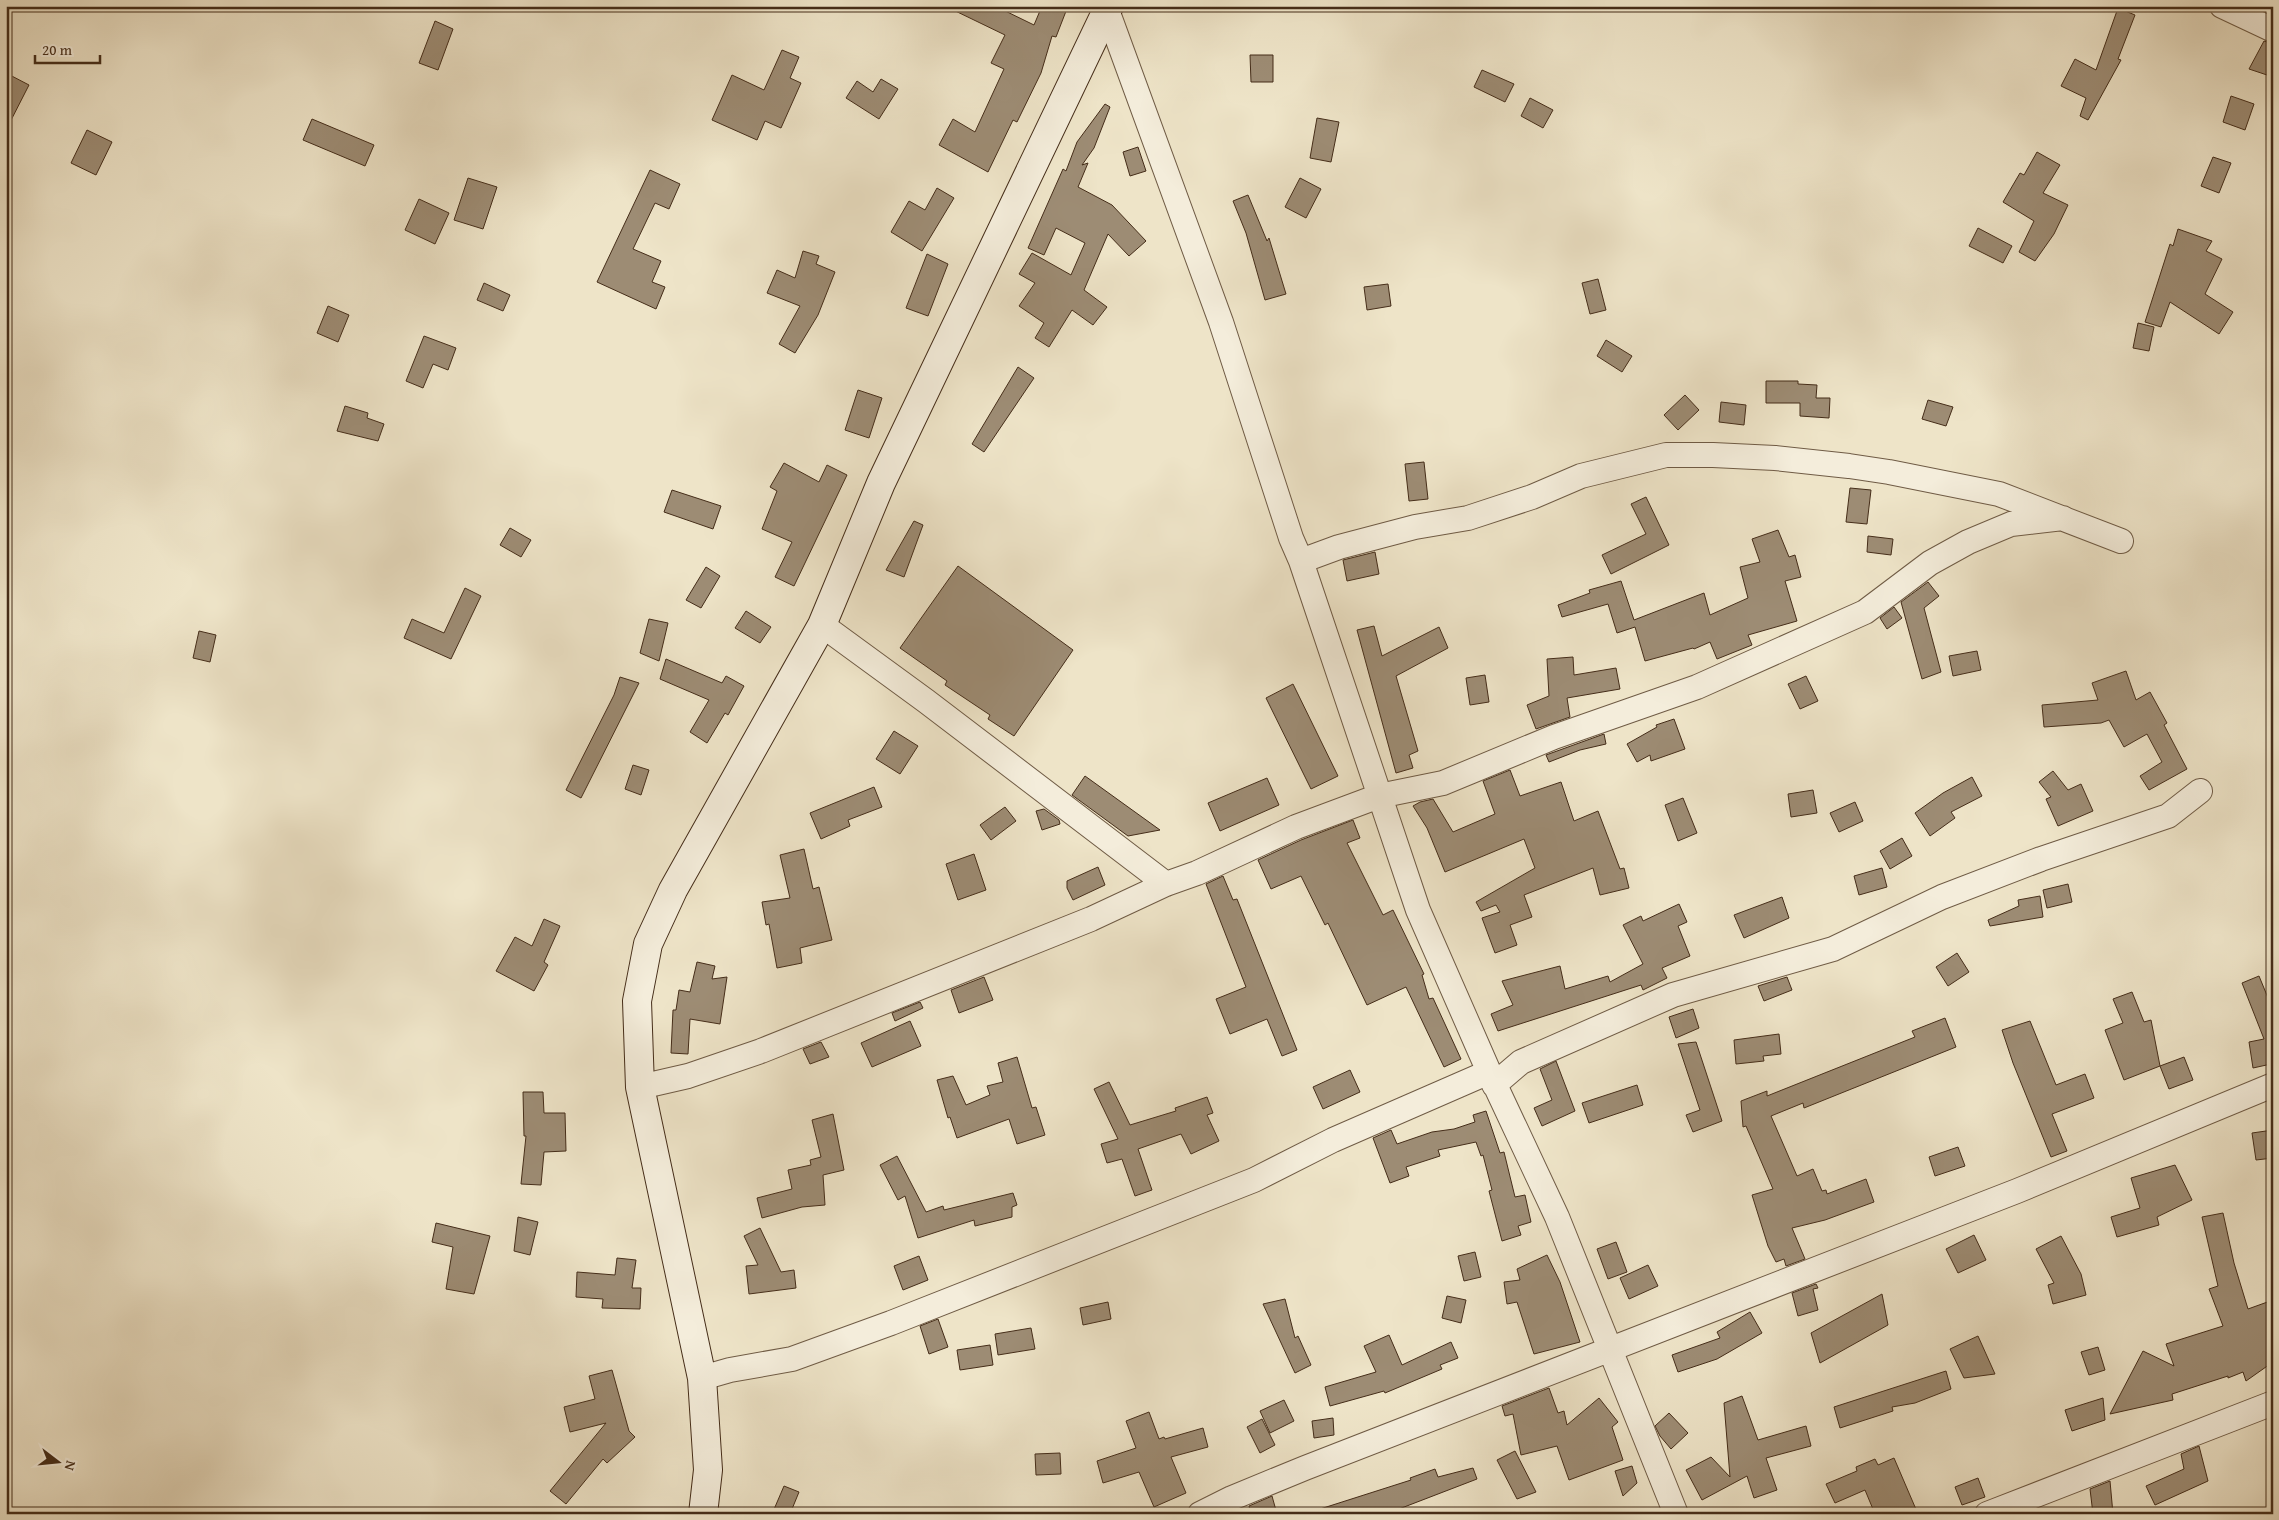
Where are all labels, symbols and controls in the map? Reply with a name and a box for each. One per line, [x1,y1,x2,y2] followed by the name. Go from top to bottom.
[35,32,100,64] scale bar
[42,39,73,60] text: 20 m
[32,1438,82,1488] north arrow
[59,1458,81,1473] text: N

